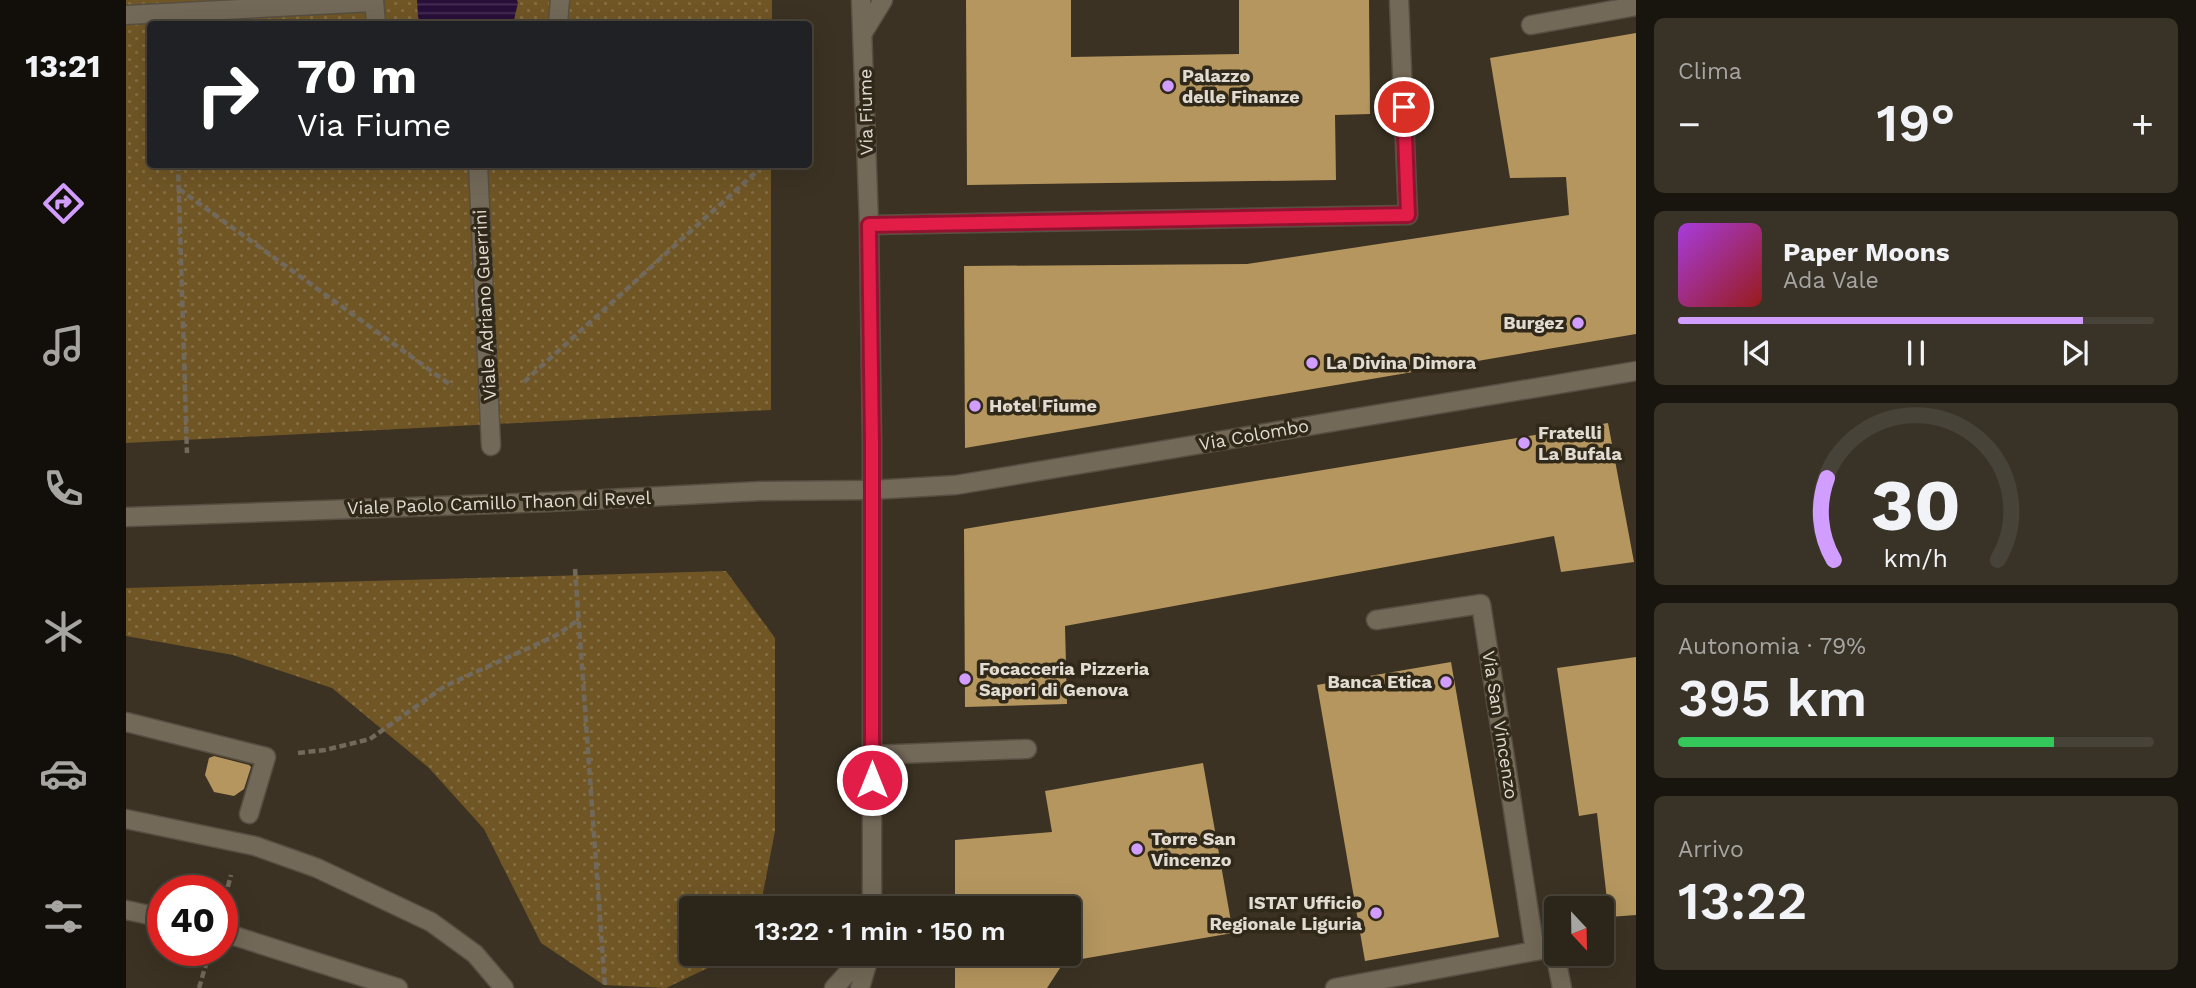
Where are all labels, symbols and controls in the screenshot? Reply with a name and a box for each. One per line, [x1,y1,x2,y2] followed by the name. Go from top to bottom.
[25,47,101,85] text: 13:21
[297,47,417,105] text: 70 m
[182,49,273,140] icon: right
[1678,58,1742,85] text: Clima
[1182,65,1300,107] place label: Palazzo delle Finanze
[854,68,877,156] street label: Via Fiume
[1374,77,1434,137] pin
[1160,78,1176,94] marker: Palazzo delle Finanze
[1385,88,1423,126] icon: arrive
[1877,93,1955,154] text: 19°
[1678,102,1701,146] text: −
[2131,102,2154,146] text: +
[297,106,451,144] text: Via Fiume
[39,179,88,228] icon: directions
[469,209,500,401] street label: Viale Adriano Guerrini
[1783,237,1950,267] text: Paper Moons
[1783,267,1879,294] text: Ada Vale
[1503,312,1564,333] place label: Burgez
[1570,315,1586,331] marker: Burgez
[39,321,88,370] icon: music
[1738,334,1776,372] icon: previous
[1897,334,1935,372] icon: pause
[2056,334,2094,372] icon: next
[1326,352,1477,373] place label: La Divina Dimora
[1304,355,1320,371] marker: La Divina Dimora
[989,395,1097,416] place label: Hotel Fiume
[967,398,983,414] marker: Hotel Fiume
[1197,415,1310,454] street label: Via Colombo
[1538,422,1622,464] place label: Fratelli La Bufala
[1516,435,1532,451] marker: Fratelli La Bufala
[1871,462,1961,548] text: 30
[39,464,88,513] icon: phone
[347,487,652,518] street label: Viale Paolo Camillo Thaon di Revel
[1884,544,1948,573] text: km/h
[39,607,88,656] icon: climate
[1678,633,1866,660] text: Autonomia · 79%
[1478,649,1523,801] street label: Via San Vincenzo
[979,658,1150,700] place label: Focacceria Pizzeria Sapori di Genova
[1678,668,1867,729] text: 395 km
[957,671,973,687] marker: Focacceria Pizzeria Sapori di Genova
[1328,671,1433,692] place label: Banca Etica
[1438,674,1454,690] marker: Banca Etica
[835,743,909,817] position arrow
[39,749,88,798] icon: car
[1151,828,1236,870] place label: Torre San Vincenzo
[1678,836,1744,863] text: Arrivo
[1129,841,1145,857] marker: Torre San Vincenzo
[1678,871,1807,932] text: 13:22
[147,875,238,966] speed limit sign: 40
[39,892,88,941] icon: filters
[1209,892,1363,934] place label: ISTAT Ufficio Regionale Liguria
[1544,896,1614,966] north arrow
[1544,896,1614,966] map controls
[1368,905,1384,921] marker: ISTAT Ufficio Regionale Liguria
[755,916,1005,946] text: 13:22 · 1 min · 150 m

